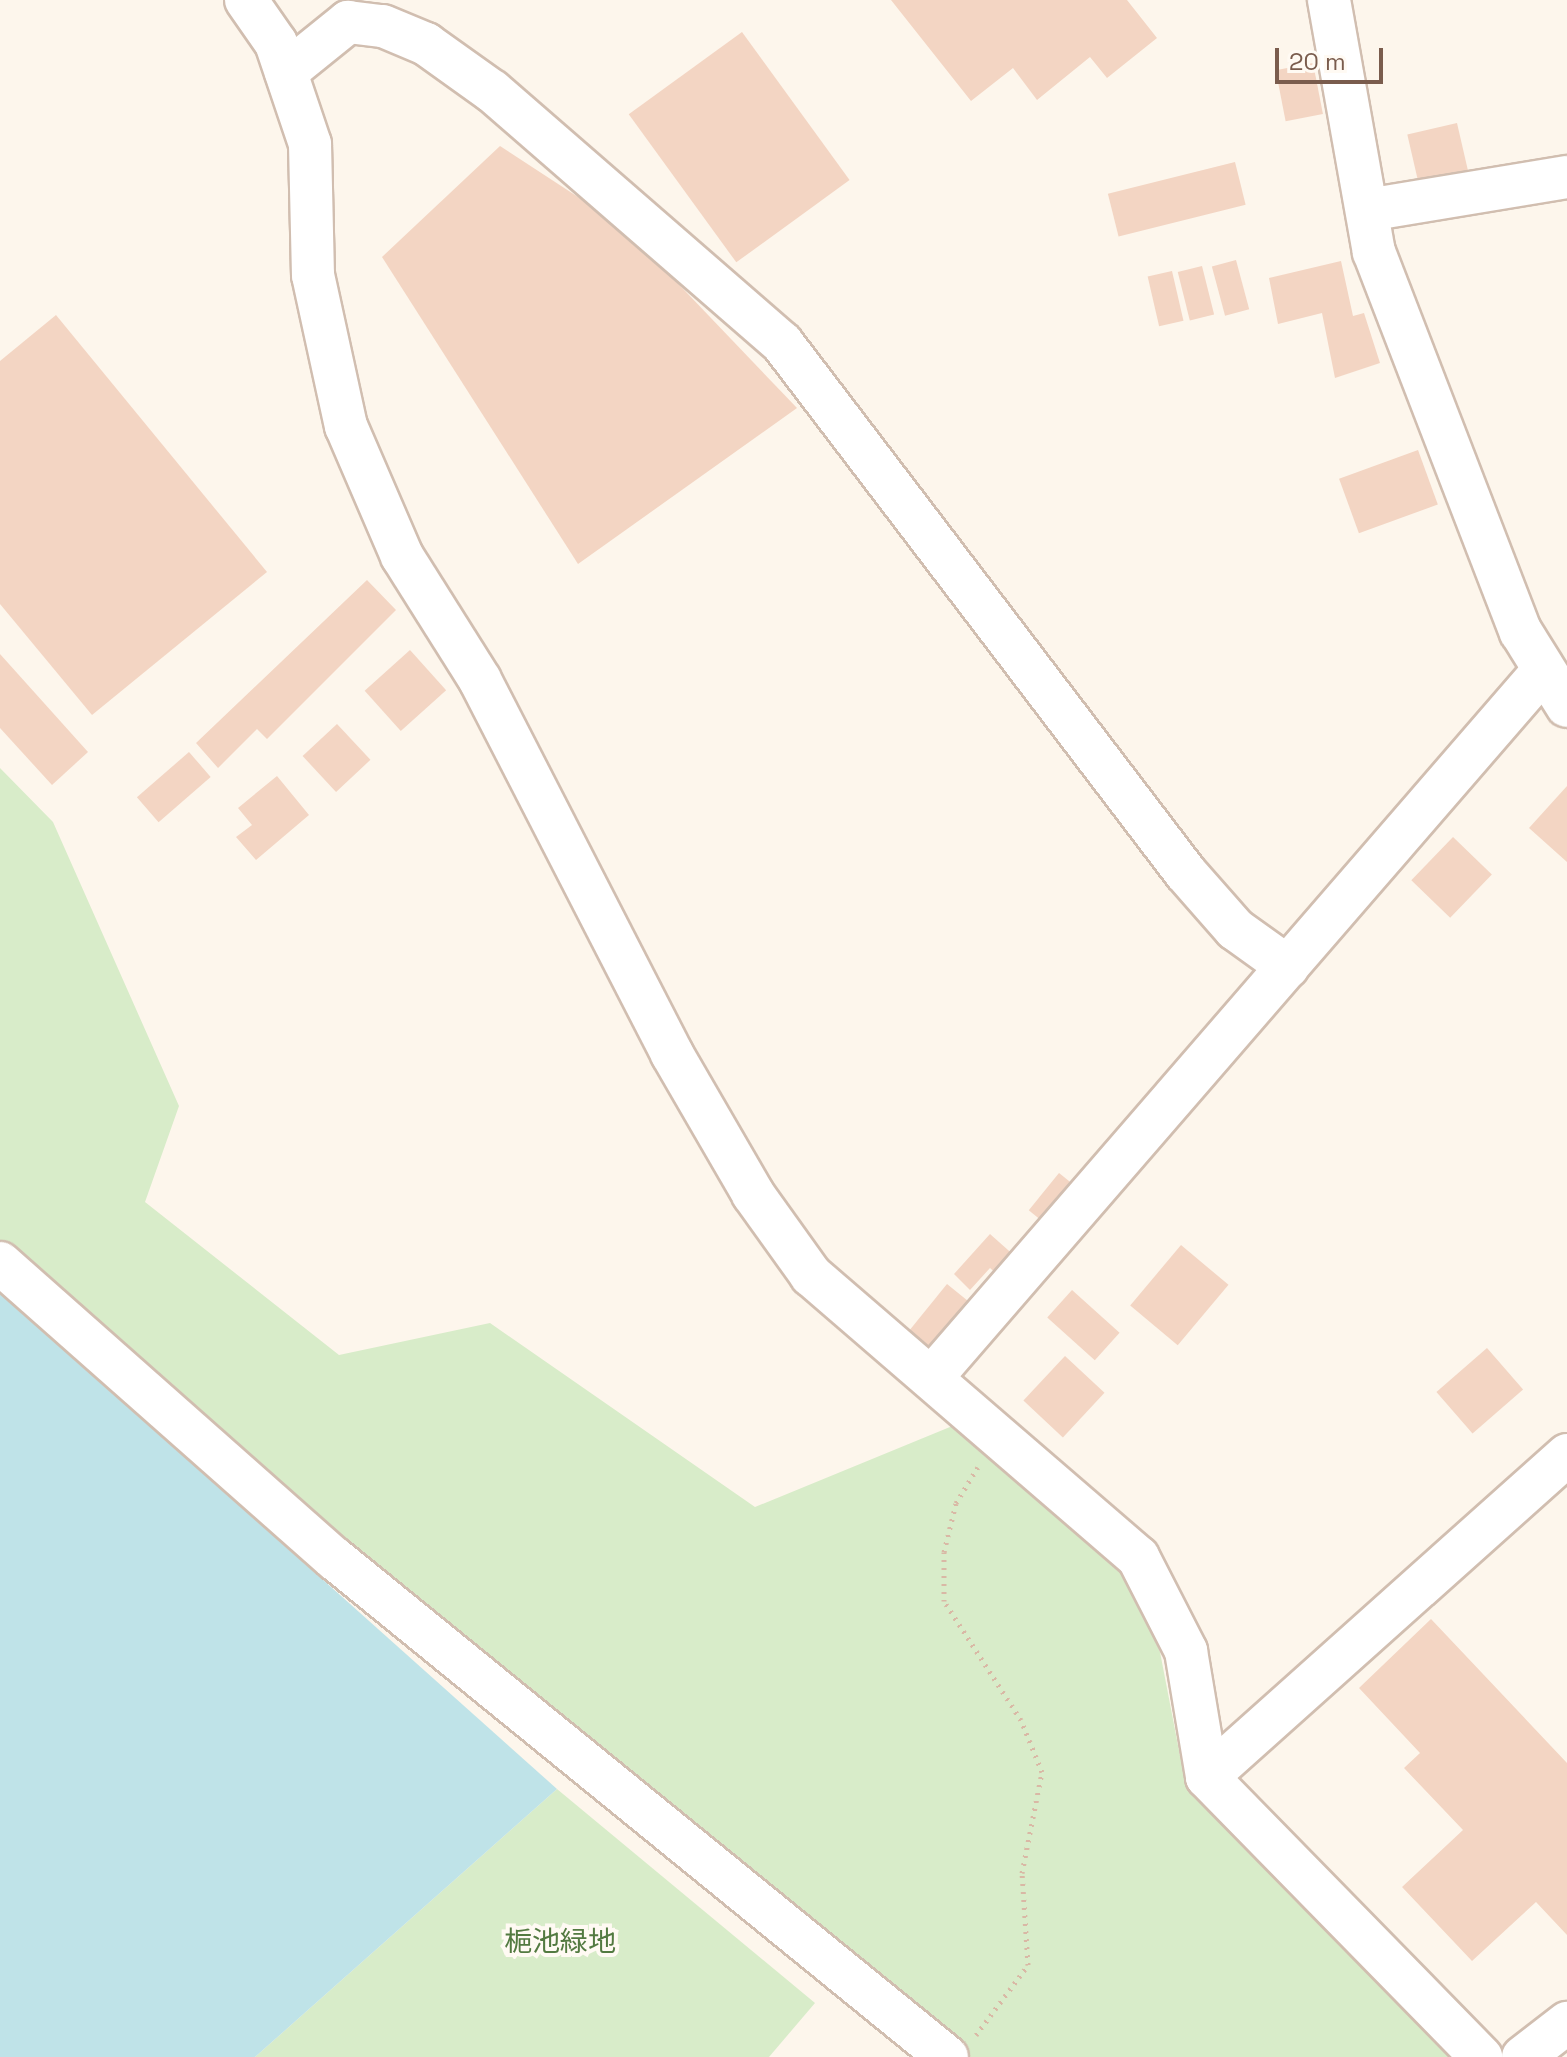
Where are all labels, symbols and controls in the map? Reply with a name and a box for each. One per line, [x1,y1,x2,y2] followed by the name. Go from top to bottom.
[1279,32,1387,82] scale bar
[1289,46,1346,77] text: 20 m
[504,1924,616,1958] park label: 梔池緑地

